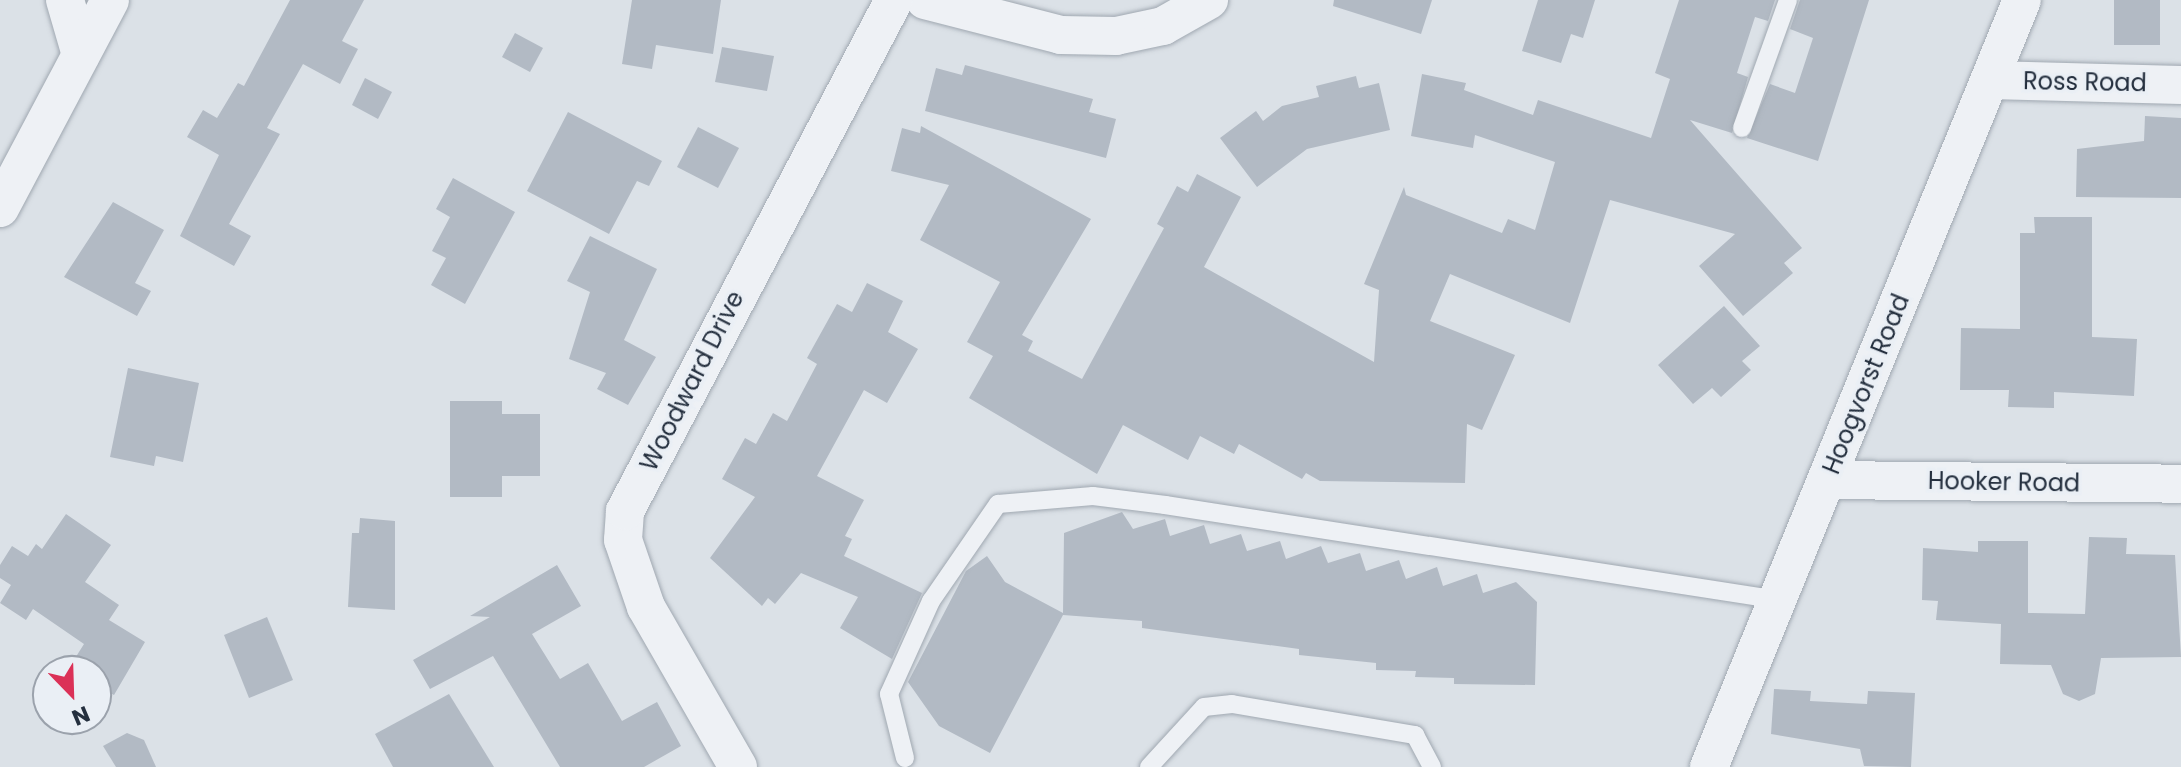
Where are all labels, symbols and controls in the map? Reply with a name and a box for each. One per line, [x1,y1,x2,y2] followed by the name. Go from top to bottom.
[2023,67,2147,97] street label: Ross Road
[634,286,750,476] street label: Woodward Drive
[1817,290,1915,478] street label: Hoogvorst Road
[1928,466,2080,498] street label: Hooker Road
[32,655,112,735] north arrow
[67,698,94,733] text: N

